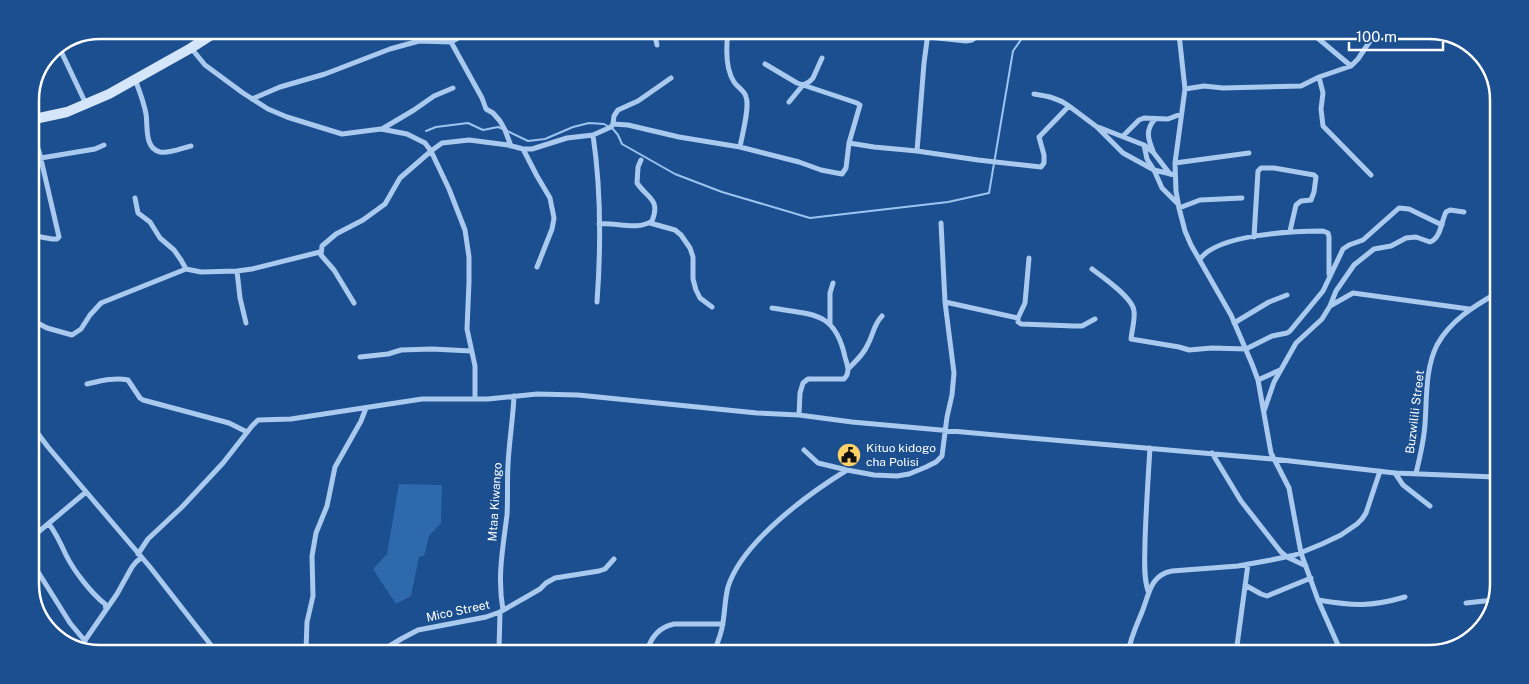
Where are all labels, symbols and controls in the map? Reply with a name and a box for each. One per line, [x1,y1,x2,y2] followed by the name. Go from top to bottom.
[1349,20,1443,52] scale bar
[1356,28,1397,45] text: 100 m
[1403,369,1427,455] street label: Buzwilili Street
[866,441,936,469] place label: Kituo kidogo cha Polisi
[836,442,862,468] public building icon: Kituo kidogo cha Polisi
[485,462,505,542] street label: Mtaa Kiwango
[425,597,491,625] street label: Mico Street

